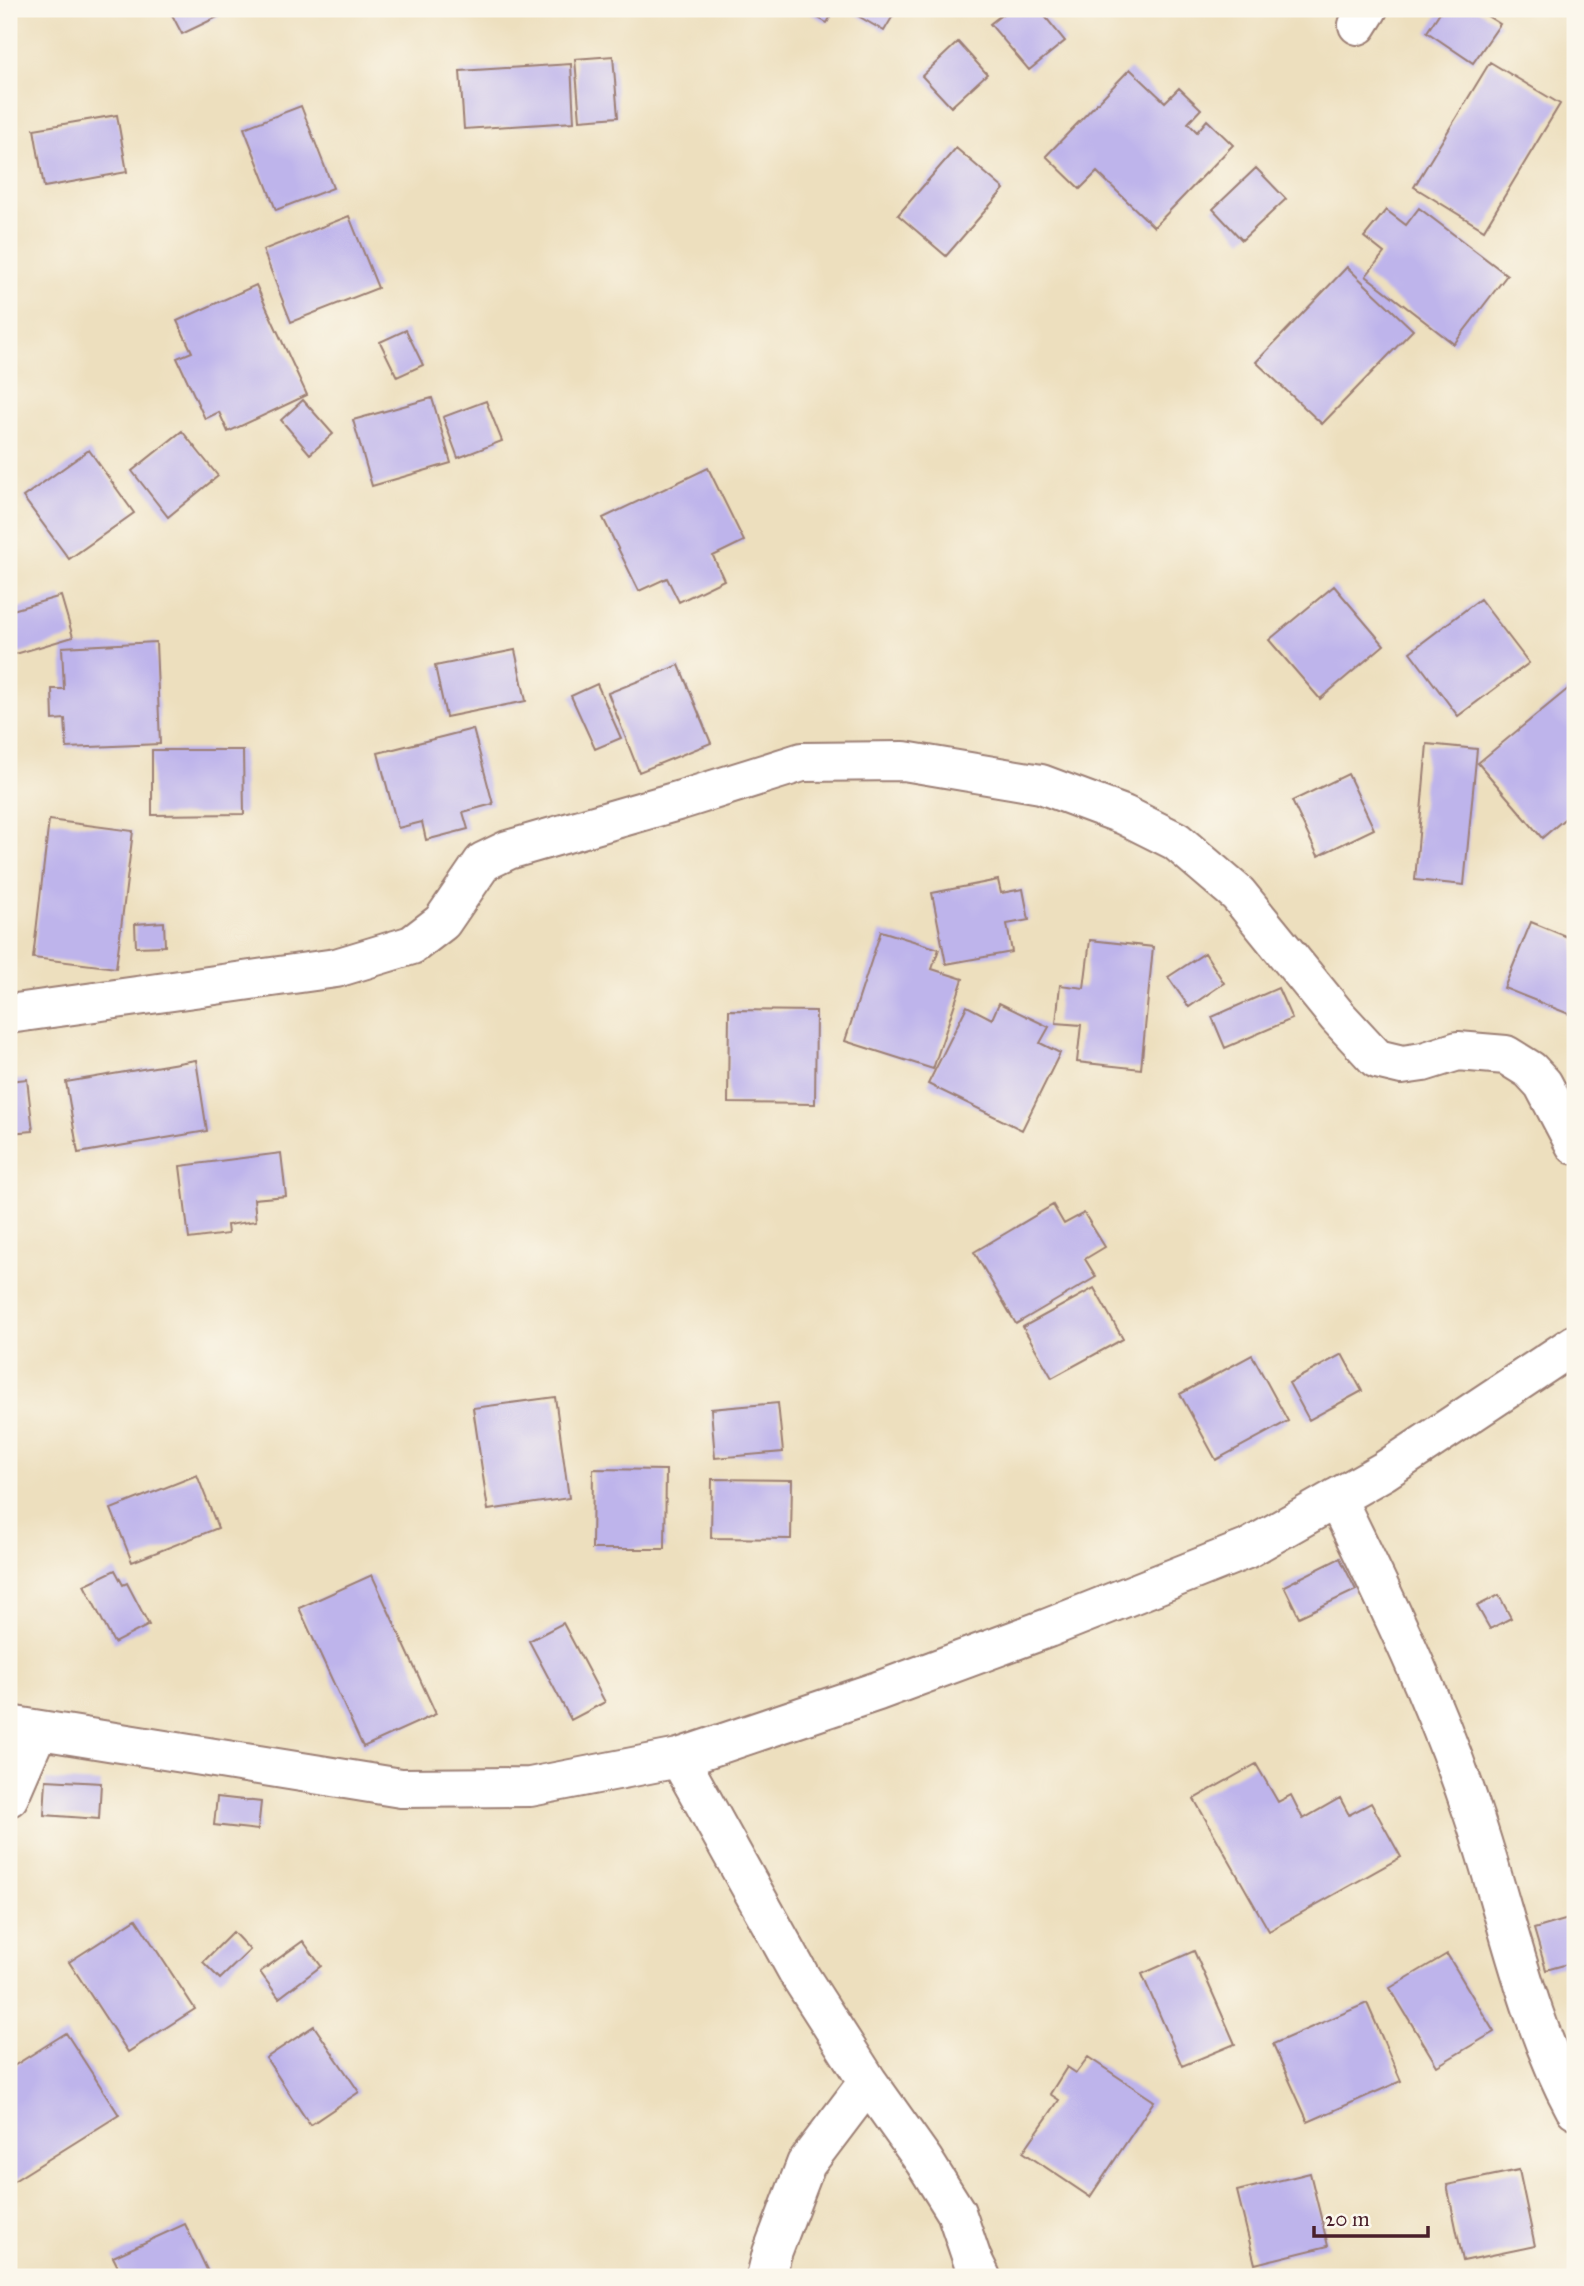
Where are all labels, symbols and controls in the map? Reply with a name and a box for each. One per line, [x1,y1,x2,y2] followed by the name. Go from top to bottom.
[1314,2195,1428,2239] scale bar
[1325,2206,1370,2232] text: 20 m

